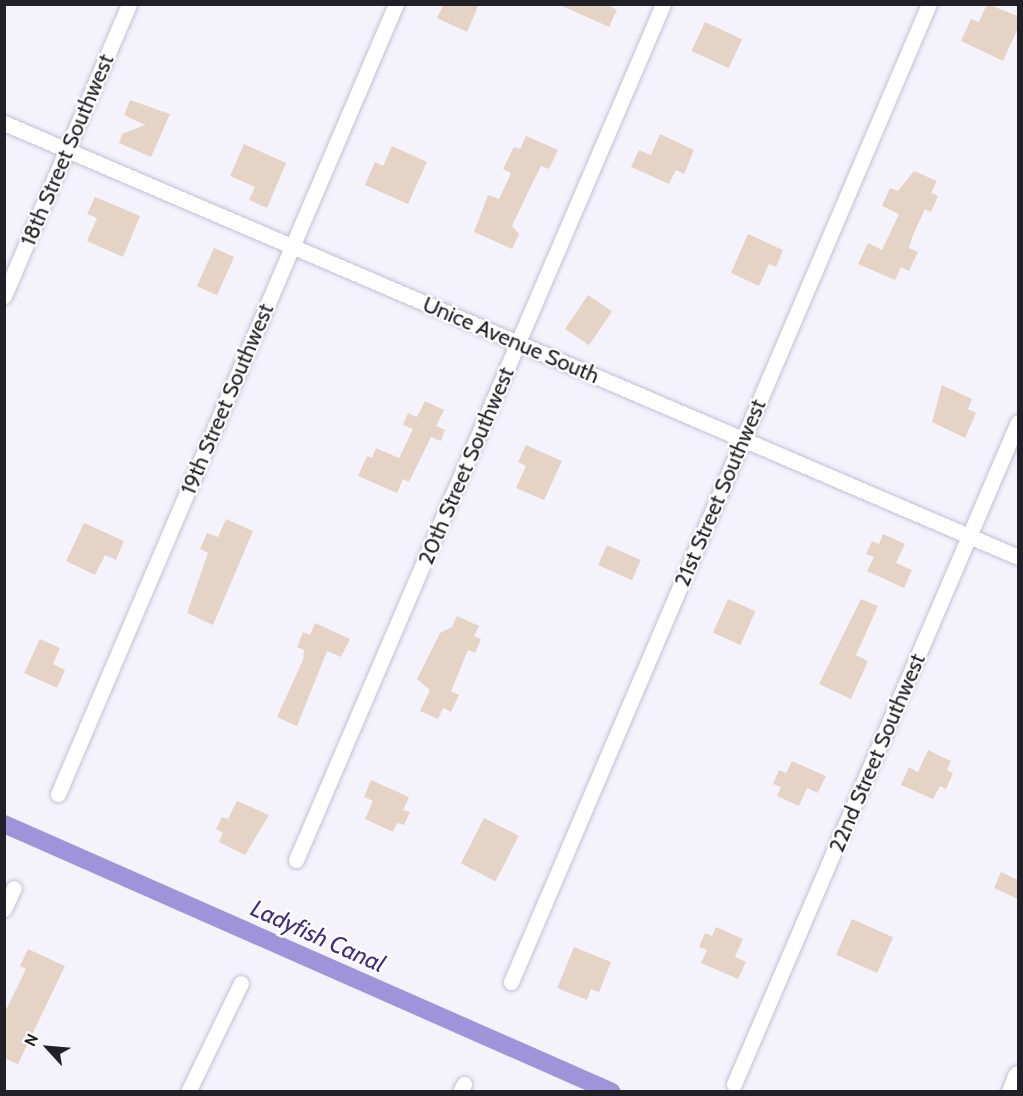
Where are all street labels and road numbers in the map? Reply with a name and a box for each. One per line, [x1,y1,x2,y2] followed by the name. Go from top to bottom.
[15,50,119,250] street label: 18th Street Southwest
[419,291,603,389] street label: Unice Avenue South
[175,300,279,498] street label: 19th Street Southwest
[412,363,520,569] street label: 20th Street Southwest
[669,395,771,591] street label: 21st Street Southwest
[823,650,931,856] street label: 22nd Street Southwest

